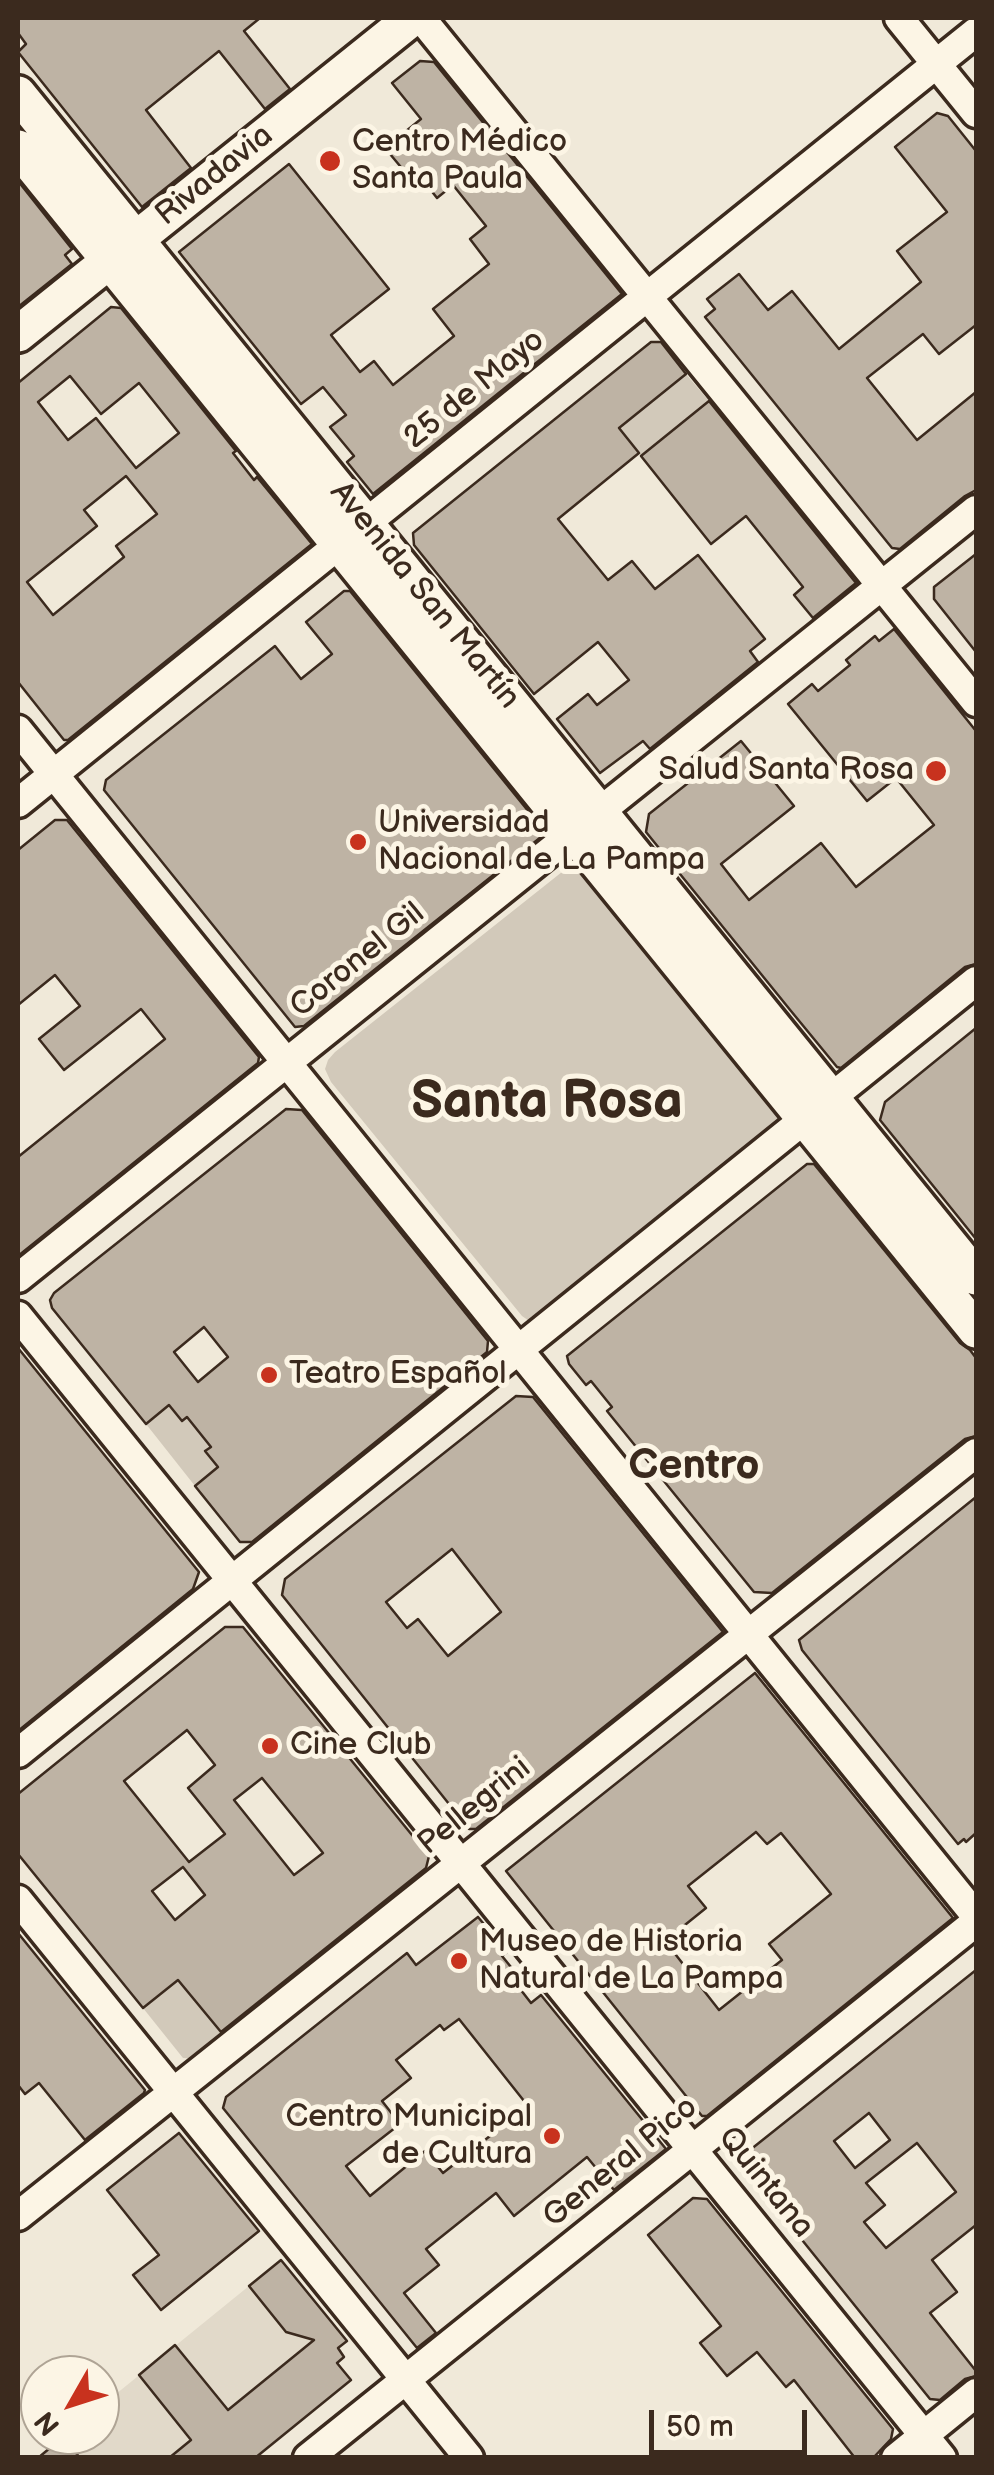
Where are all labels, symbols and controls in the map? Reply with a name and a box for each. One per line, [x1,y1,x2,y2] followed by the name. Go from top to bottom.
[149,117,281,235] street label: Rivadavia
[352,124,567,199] place label: Centro Médico Santa Paula
[317,148,343,174] marker: Centro Médico Santa Paula
[397,322,553,458] street label: 25 de Mayo
[321,475,527,717] street label: Avenida San Martín
[659,752,914,790] place label: Salud Santa Rosa
[923,758,949,784] marker: Salud Santa Rosa
[378,805,705,880] place label: Universidad Nacional de La Pampa
[347,831,369,853] marker: Universidad Nacional de La Pampa
[283,895,433,1027] street label: Coronel Gil
[411,1073,683,1135] district label: Santa Rosa
[289,1356,507,1394] place label: Teatro Español
[258,1364,280,1386] marker: Teatro Español
[628,1442,760,1492] district label: Centro
[290,1727,432,1765] place label: Cine Club
[259,1735,281,1757] marker: Cine Club
[411,1750,539,1864] street label: Pellegrini
[479,1924,784,1999] place label: Museo de Historia Natural de La Pampa
[448,1950,470,1972] marker: Museo de Historia Natural de La Pampa
[536,2089,706,2237] street label: General Pico
[285,2099,532,2174] place label: Centro Municipal de Cultura
[709,2120,821,2246] street label: Quintana
[541,2125,563,2147] marker: Centro Municipal de Cultura
[20,2355,120,2455] north arrow
[654,2390,812,2452] scale bar
[28,2404,67,2441] text: N
[666,2409,734,2445] text: 50 m

